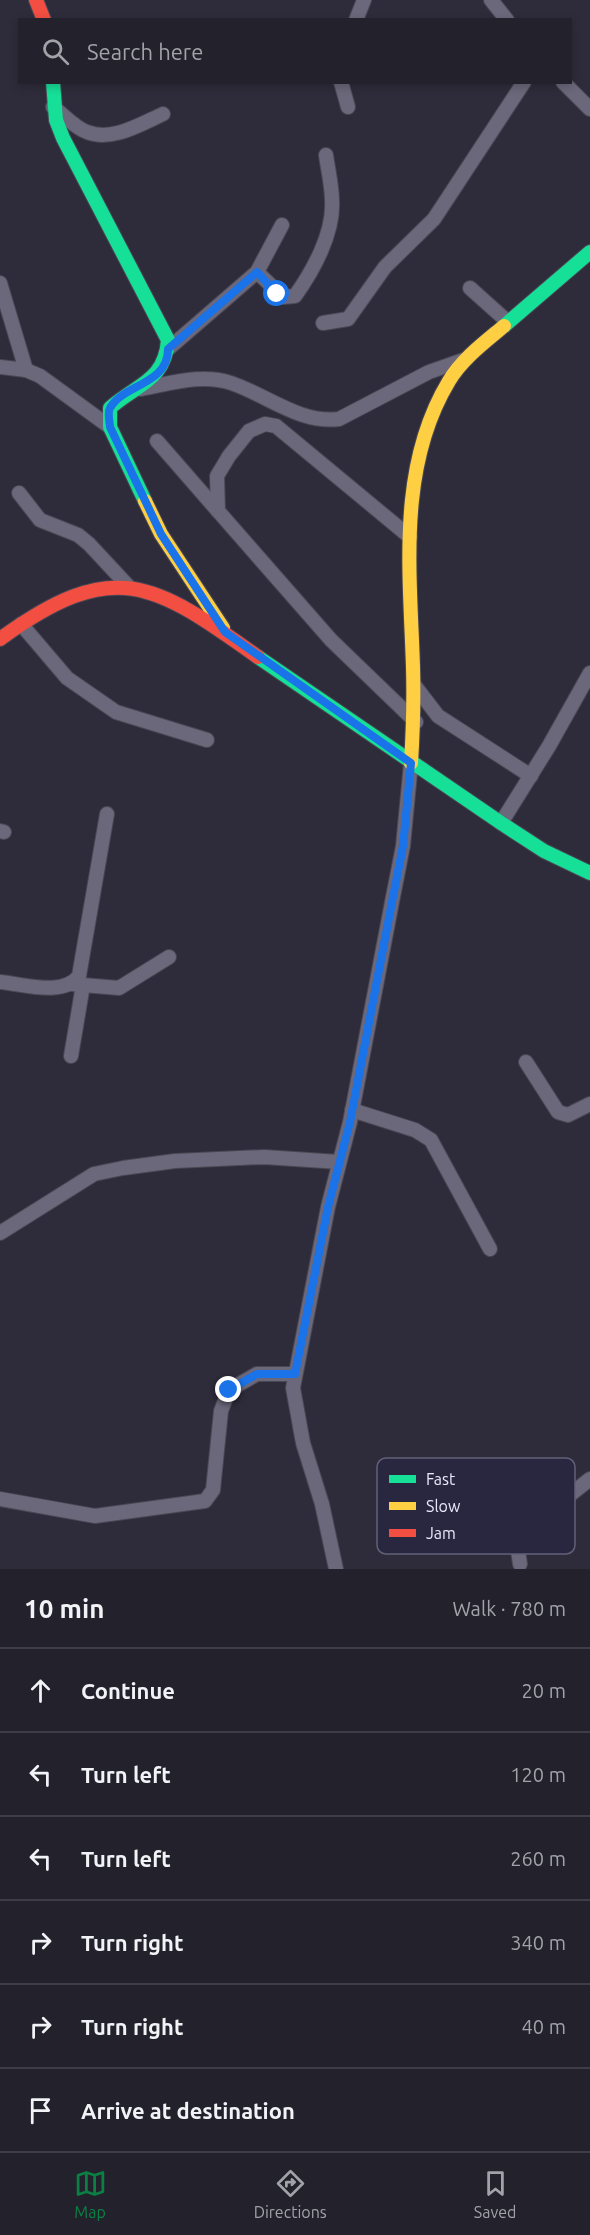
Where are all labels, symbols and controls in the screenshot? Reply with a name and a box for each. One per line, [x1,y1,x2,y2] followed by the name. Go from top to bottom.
[18,18,572,84] search box
[39,35,72,68] icon: search
[87,39,203,64] text: Search here
[263,280,289,306] route start
[215,1376,241,1402] route end
[377,1458,575,1554] legend
[426,1470,456,1488] text: Fast
[426,1497,461,1515] text: Slow
[426,1524,456,1542] text: Jam
[24,1594,104,1623] text: 10 min
[453,1597,566,1620] text: Walk · 780 m
[24,1674,57,1707] icon: ahead
[81,1678,175,1703] text: Continue
[522,1679,566,1702] text: 20 m
[24,1758,57,1791] icon: left
[81,1762,171,1787] text: Turn left
[510,1763,566,1786] text: 120 m
[24,1842,57,1875] icon: left
[81,1846,171,1871] text: Turn left
[510,1847,566,1870] text: 260 m
[24,1926,57,1959] icon: right
[81,1930,183,1955] text: Turn right
[510,1931,566,1954] text: 340 m
[24,2010,57,2043] icon: right
[81,2014,183,2039] text: Turn right
[522,2015,566,2038] text: 40 m
[24,2094,57,2127] icon: arrive
[81,2098,295,2123] text: Arrive at destination
[74,2167,107,2221] tab: Map
[254,2167,327,2221] tab: Directions
[474,2167,516,2221] tab: Saved

